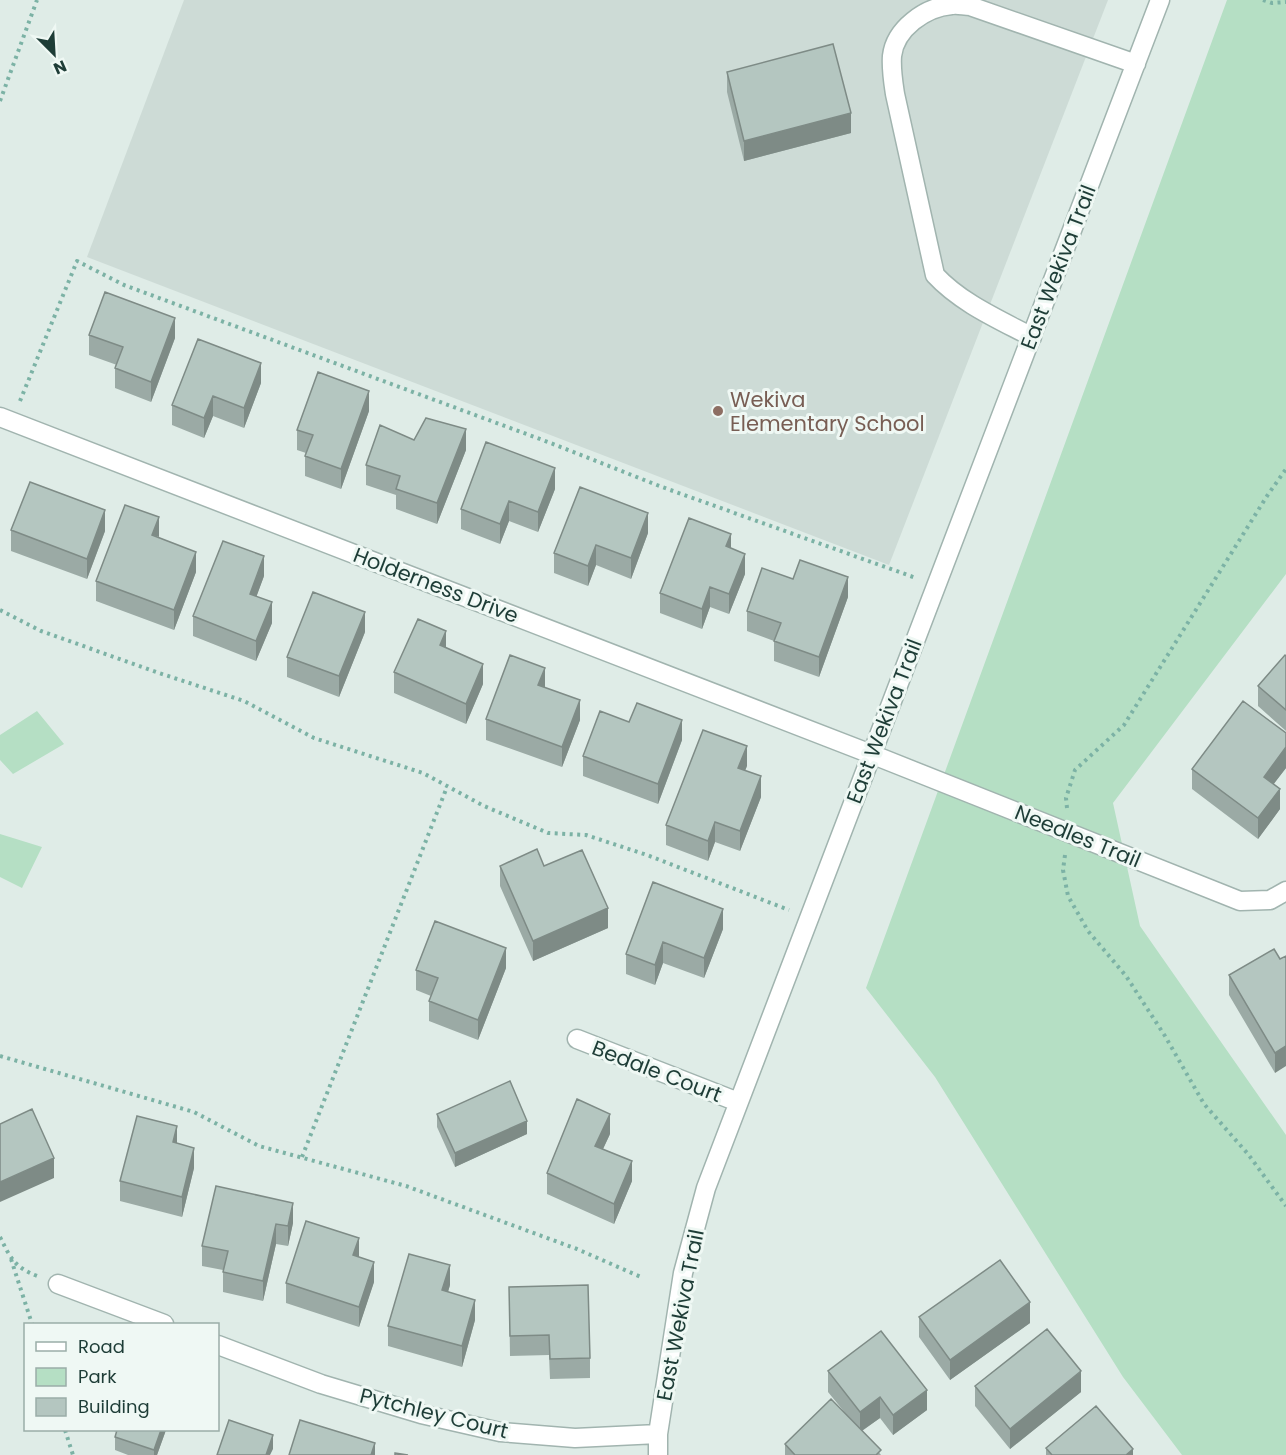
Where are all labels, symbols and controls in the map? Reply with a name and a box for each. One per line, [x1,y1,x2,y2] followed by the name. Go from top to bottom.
[24,24,84,84] north arrow
[50,54,70,80] text: N
[1013,181,1103,353] street label: East Wekiva Trail
[730,385,925,438] place label: Wekiva Elementary School
[711,404,725,418] marker: Wekiva Elementary School
[349,540,523,630] street label: Holderness Drive
[839,635,929,807] street label: East Wekiva Trail
[1011,798,1145,874] street label: Needles Trail
[588,1033,726,1109] street label: Bedale Court
[649,1227,711,1403] street label: East Wekiva Trail
[24,1323,219,1431] legend
[78,1334,125,1359] text: Road
[78,1364,117,1389] text: Park
[357,1381,511,1445] street label: Pytchley Court
[78,1394,150,1419] text: Building

